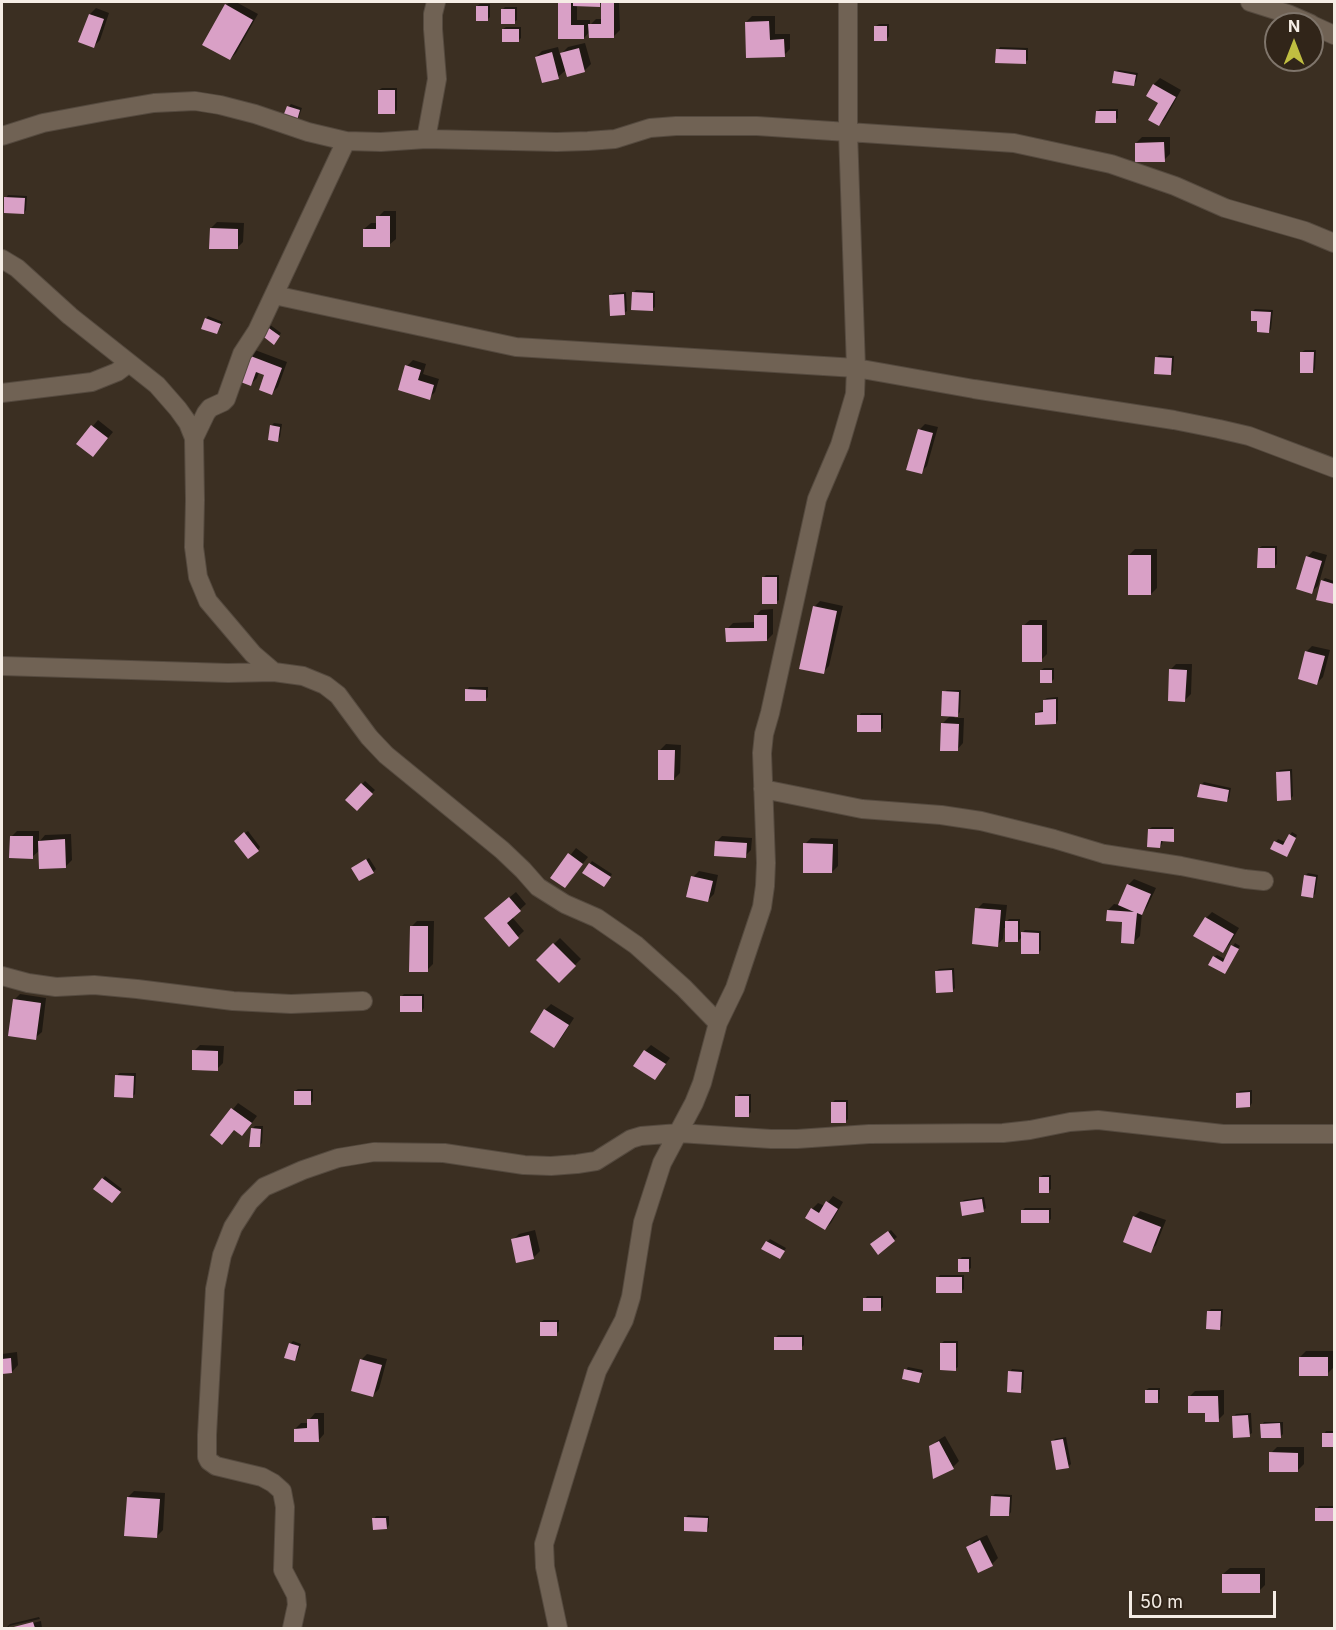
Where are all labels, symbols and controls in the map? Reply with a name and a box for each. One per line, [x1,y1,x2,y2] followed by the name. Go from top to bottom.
[1264,12,1324,72] north arrow
[1288,16,1300,36] text: N
[1132,1579,1279,1617] scale bar
[1140,1591,1183,1612] text: 50 m

